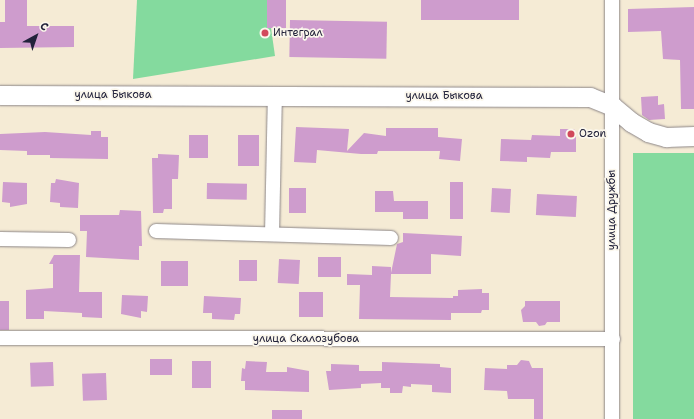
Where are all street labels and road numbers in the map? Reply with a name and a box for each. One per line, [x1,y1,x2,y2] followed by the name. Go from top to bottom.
[74,88,152,102] street label: улица Быкова
[405,89,483,103] street label: улица Быкова
[605,170,619,250] street label: улица Дружбы
[253,332,359,346] street label: улица Скалозубова

